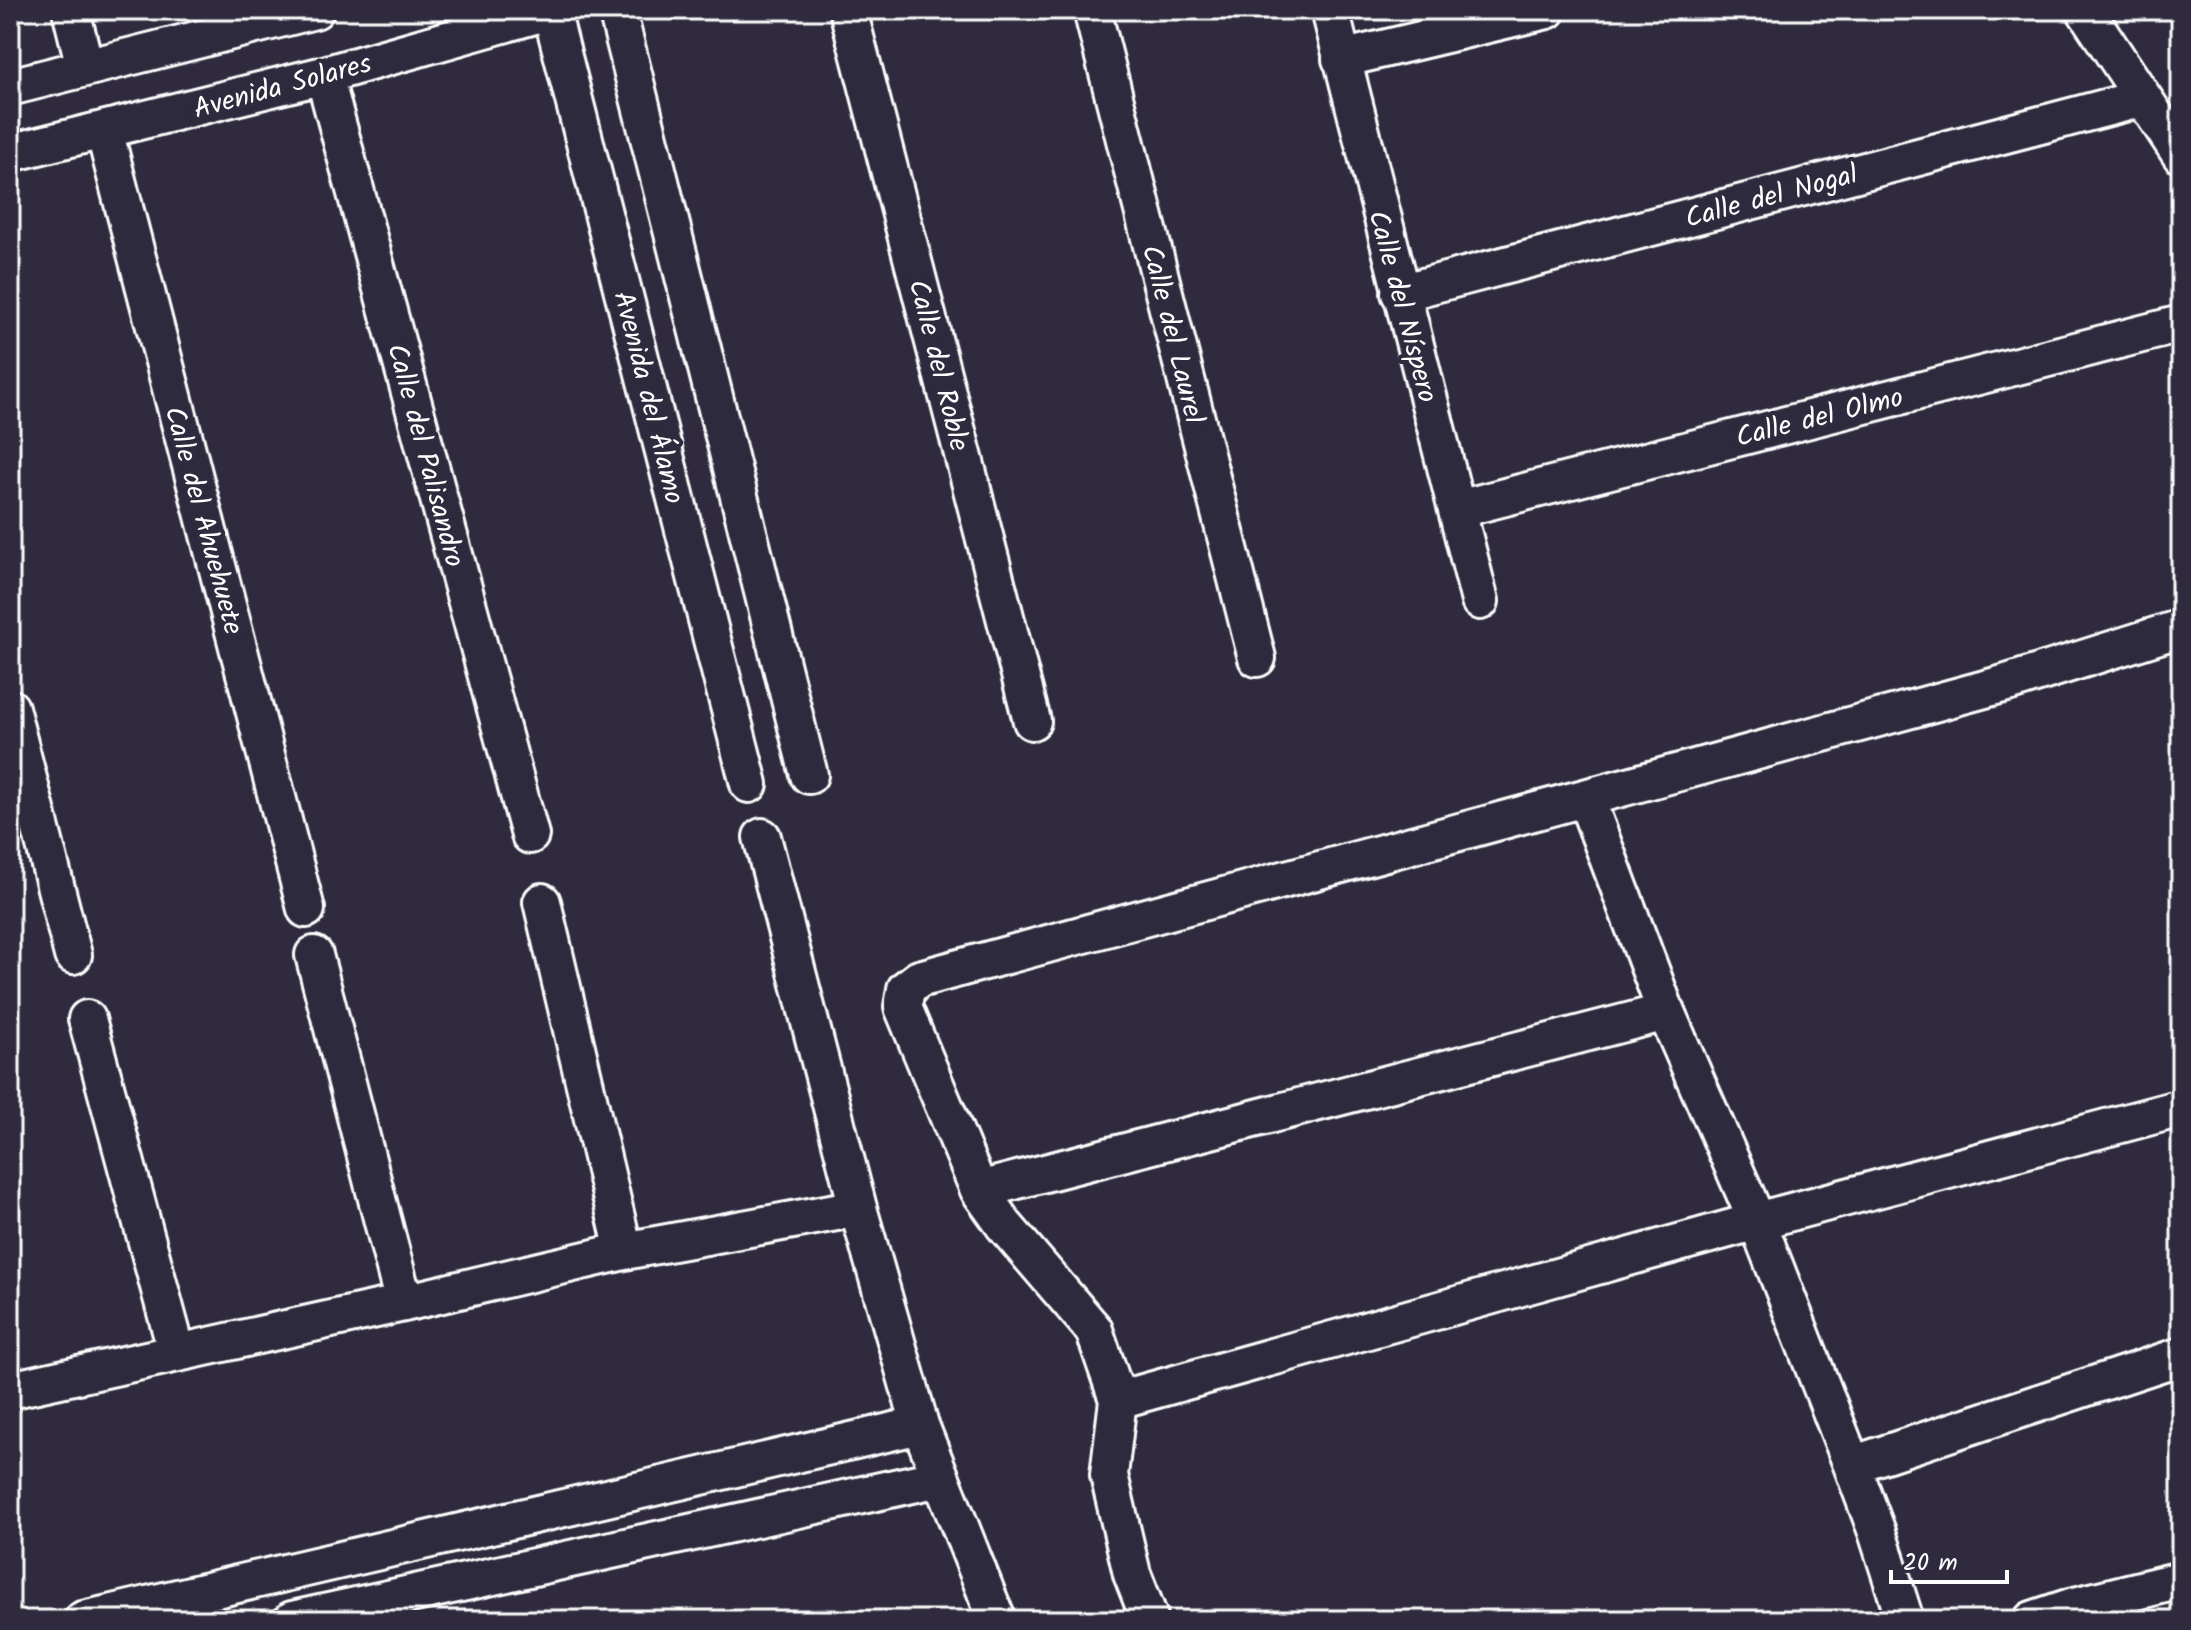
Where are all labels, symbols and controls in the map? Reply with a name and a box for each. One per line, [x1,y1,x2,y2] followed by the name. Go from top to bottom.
[189,42,377,133] street label: Avenida Solares
[1680,153,1863,242] street label: Calle del Nogal
[1354,205,1449,408] street label: Calle del Níspero
[1128,241,1216,429] street label: Calle del Laurel
[895,275,981,456] street label: Calle del Roble
[599,286,696,509] street label: Avenida del Álamo
[373,339,476,572] street label: Calle del Palisandro
[1731,376,1908,461] street label: Calle del Olmo
[150,401,255,640] street label: Calle del Ahuehuete
[1891,1534,2007,1584] scale bar
[1903,1544,1958,1583] text: 20 m

